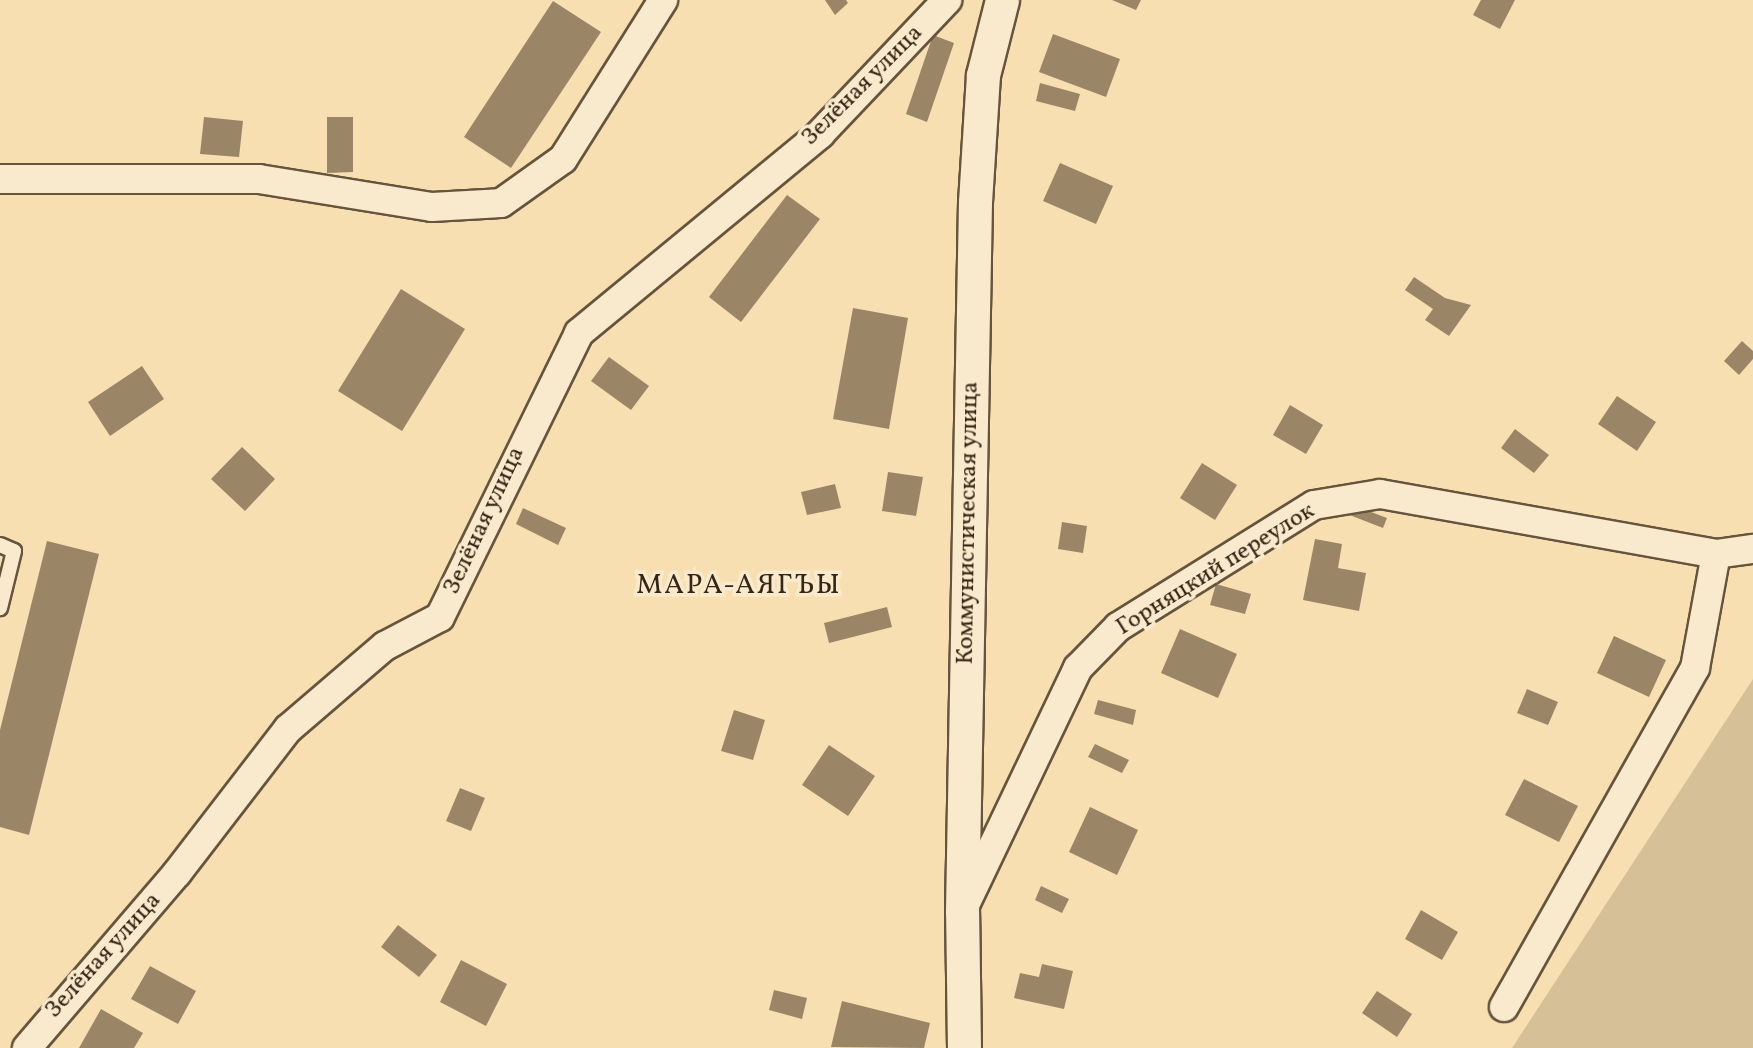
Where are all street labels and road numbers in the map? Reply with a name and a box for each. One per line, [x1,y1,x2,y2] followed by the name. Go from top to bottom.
[796,19,930,153] street label: Зелёная улица
[952,381,986,665] street label: Коммунистическая улица
[438,442,532,600] street label: Зелёная улица
[1112,497,1320,643] street label: Горняцкий переулок
[40,887,168,1025] street label: Зелёная улица

